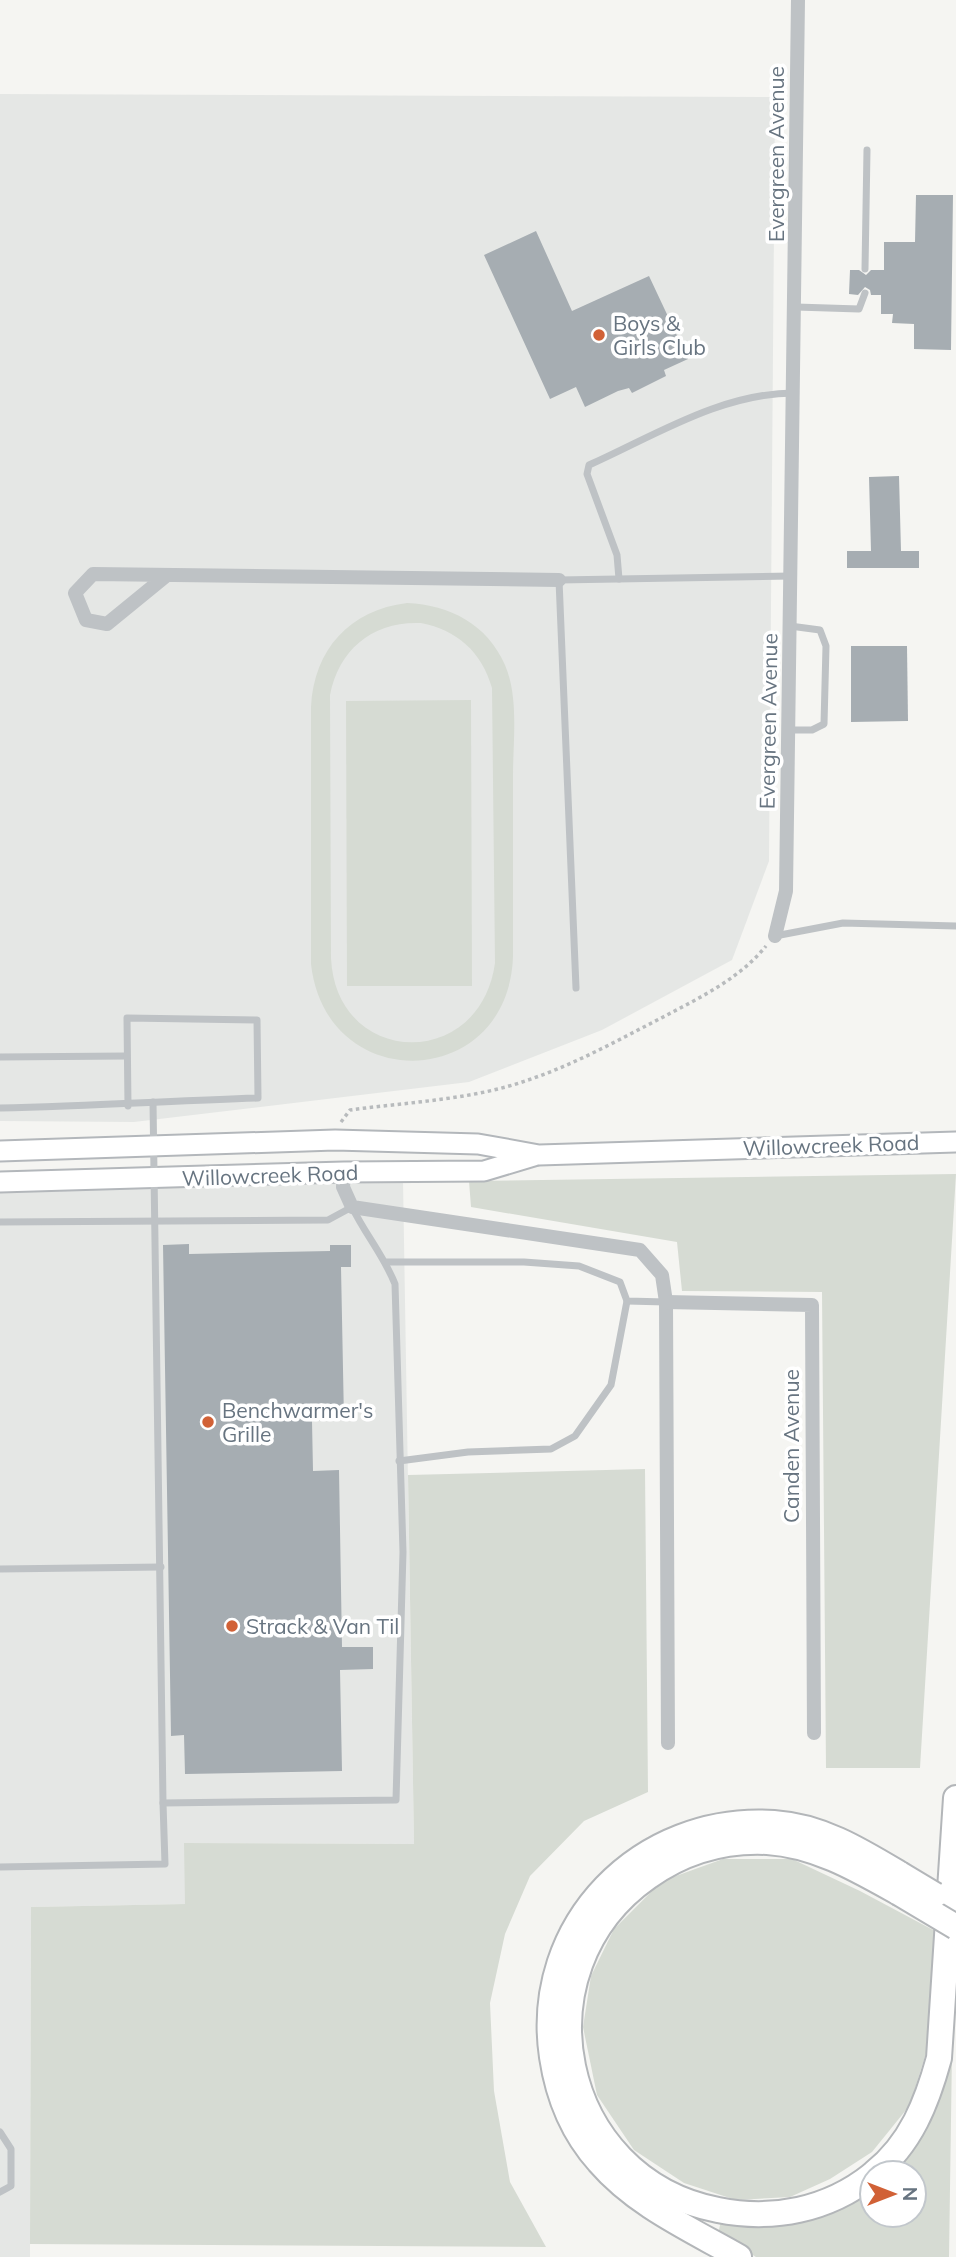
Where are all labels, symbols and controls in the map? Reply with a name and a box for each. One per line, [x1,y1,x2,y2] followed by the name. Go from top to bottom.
[763,66,789,242] street label: Evergreen Avenue
[613,310,706,360] place label: Boys & Girls Club
[591,327,607,343] marker: Boys & Girls Club
[753,633,783,809] street label: Evergreen Avenue
[742,1129,920,1161] street label: Willowcreek Road
[181,1159,359,1191] street label: Willowcreek Road
[778,1369,804,1523] street label: Canden Avenue
[222,1397,373,1447] place label: Benchwarmer's Grille
[200,1414,216,1430] marker: Benchwarmer's Grille
[246,1613,399,1639] place label: Strack & Van Til
[224,1618,240,1634] marker: Strack & Van Til
[858,2159,928,2229] north arrow
[898,2187,922,2201] text: N

